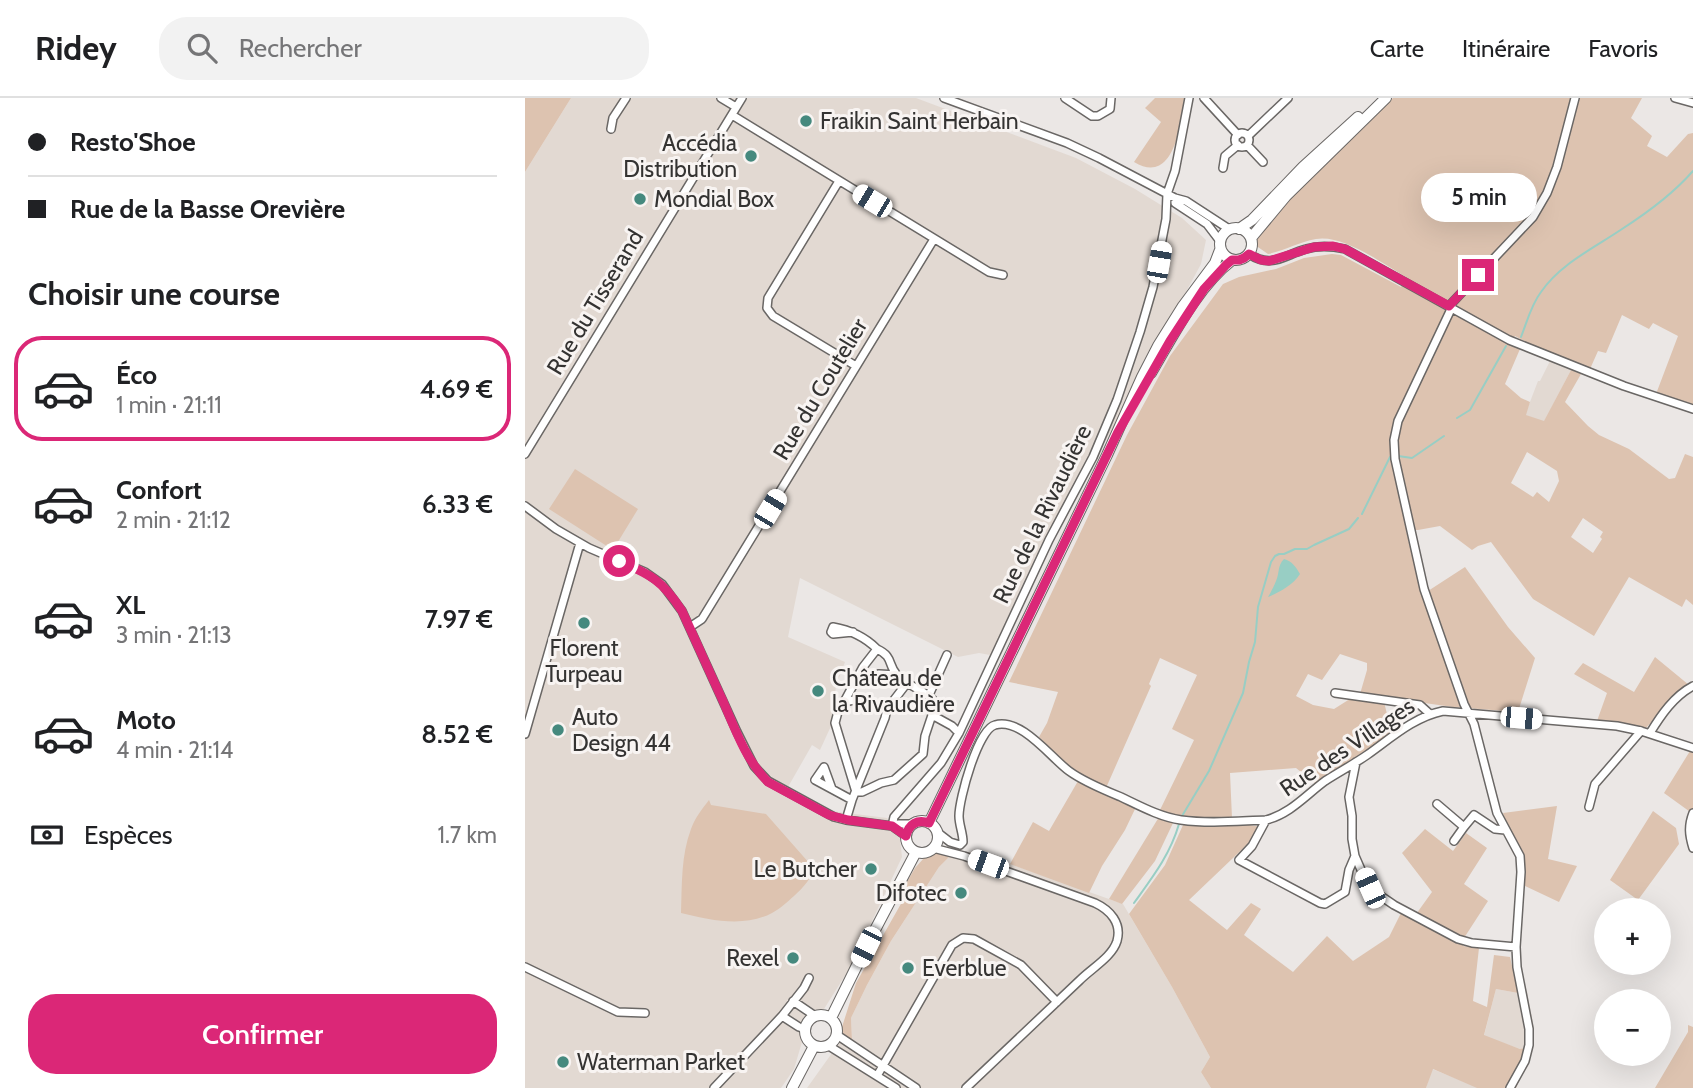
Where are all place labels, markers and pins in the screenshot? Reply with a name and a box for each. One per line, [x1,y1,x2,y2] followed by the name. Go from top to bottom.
[820,107,1019,135] place label: Fraikin Saint Herbain
[798,113,814,129] marker: Fraikin Saint Herbain
[623,129,737,183] place label: Accédia Distribution
[743,148,759,164] marker: Accédia Distribution
[654,185,774,213] place label: Mondial Box
[632,191,648,207] marker: Mondial Box
[576,615,592,631] marker: Florent Turpeau
[545,634,623,688] place label: Florent Turpeau
[832,664,955,718] place label: Château de la Rivaudière
[810,683,826,699] marker: Château de la Rivaudière
[572,703,671,757] place label: Auto Design 44
[550,722,566,738] marker: Auto Design 44
[753,855,858,883] place label: Le Butcher
[863,861,879,877] marker: Le Butcher
[876,879,947,907] place label: Difotec
[953,885,969,901] marker: Difotec
[726,944,780,972] place label: Rexel
[785,950,801,966] marker: Rexel
[922,954,1007,982] place label: Everblue
[900,960,916,976] marker: Everblue
[577,1048,745,1076] place label: Waterman Parket
[555,1054,571,1070] marker: Waterman Parket

